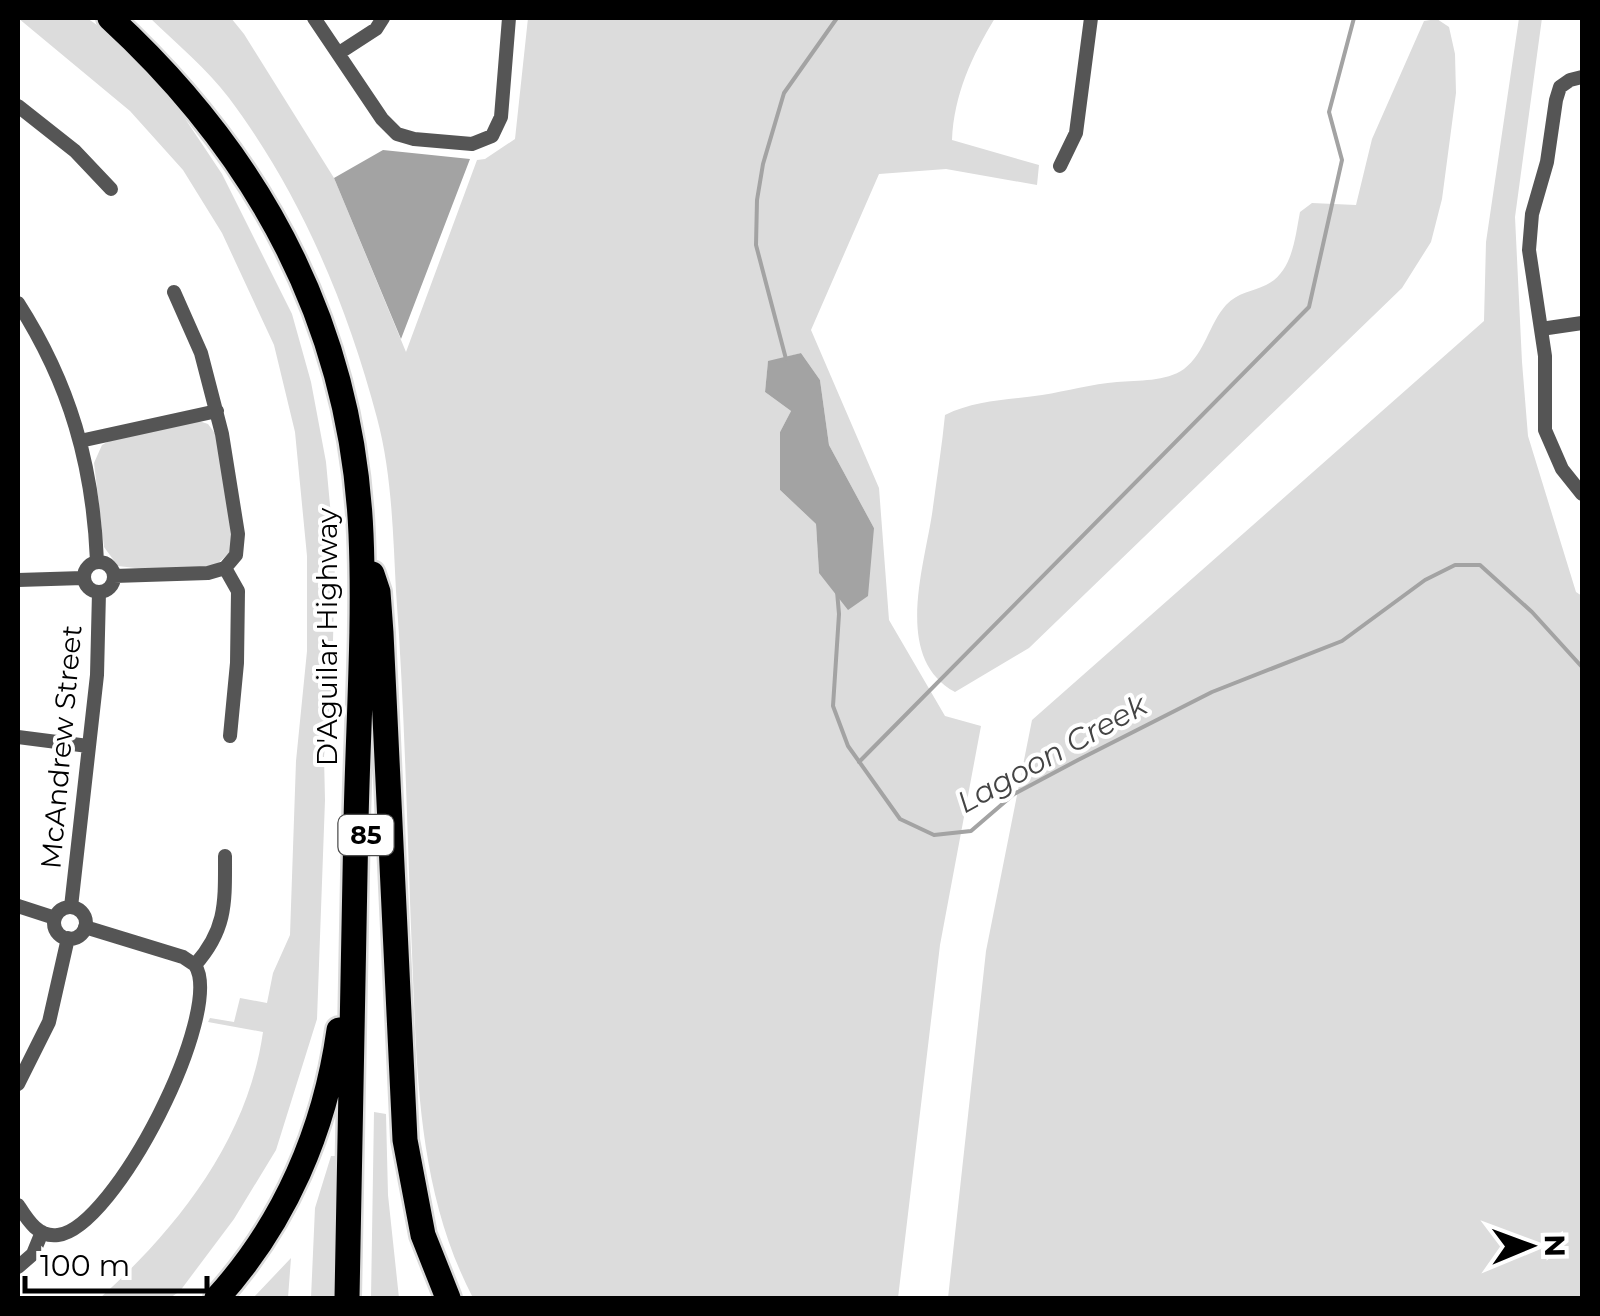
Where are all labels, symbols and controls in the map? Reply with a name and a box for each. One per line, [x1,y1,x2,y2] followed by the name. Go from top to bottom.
[310,507,344,766] street label: D'Aguilar Highway
[33,624,89,870] street label: McAndrew Street
[950,686,1154,821] water label: Lagoon Creek
[338,815,394,855] road number: 85
[1480,1196,1580,1296] north arrow
[25,1231,208,1293] scale bar
[1538,1234,1572,1257] text: N
[40,1247,130,1284] text: 100 m

